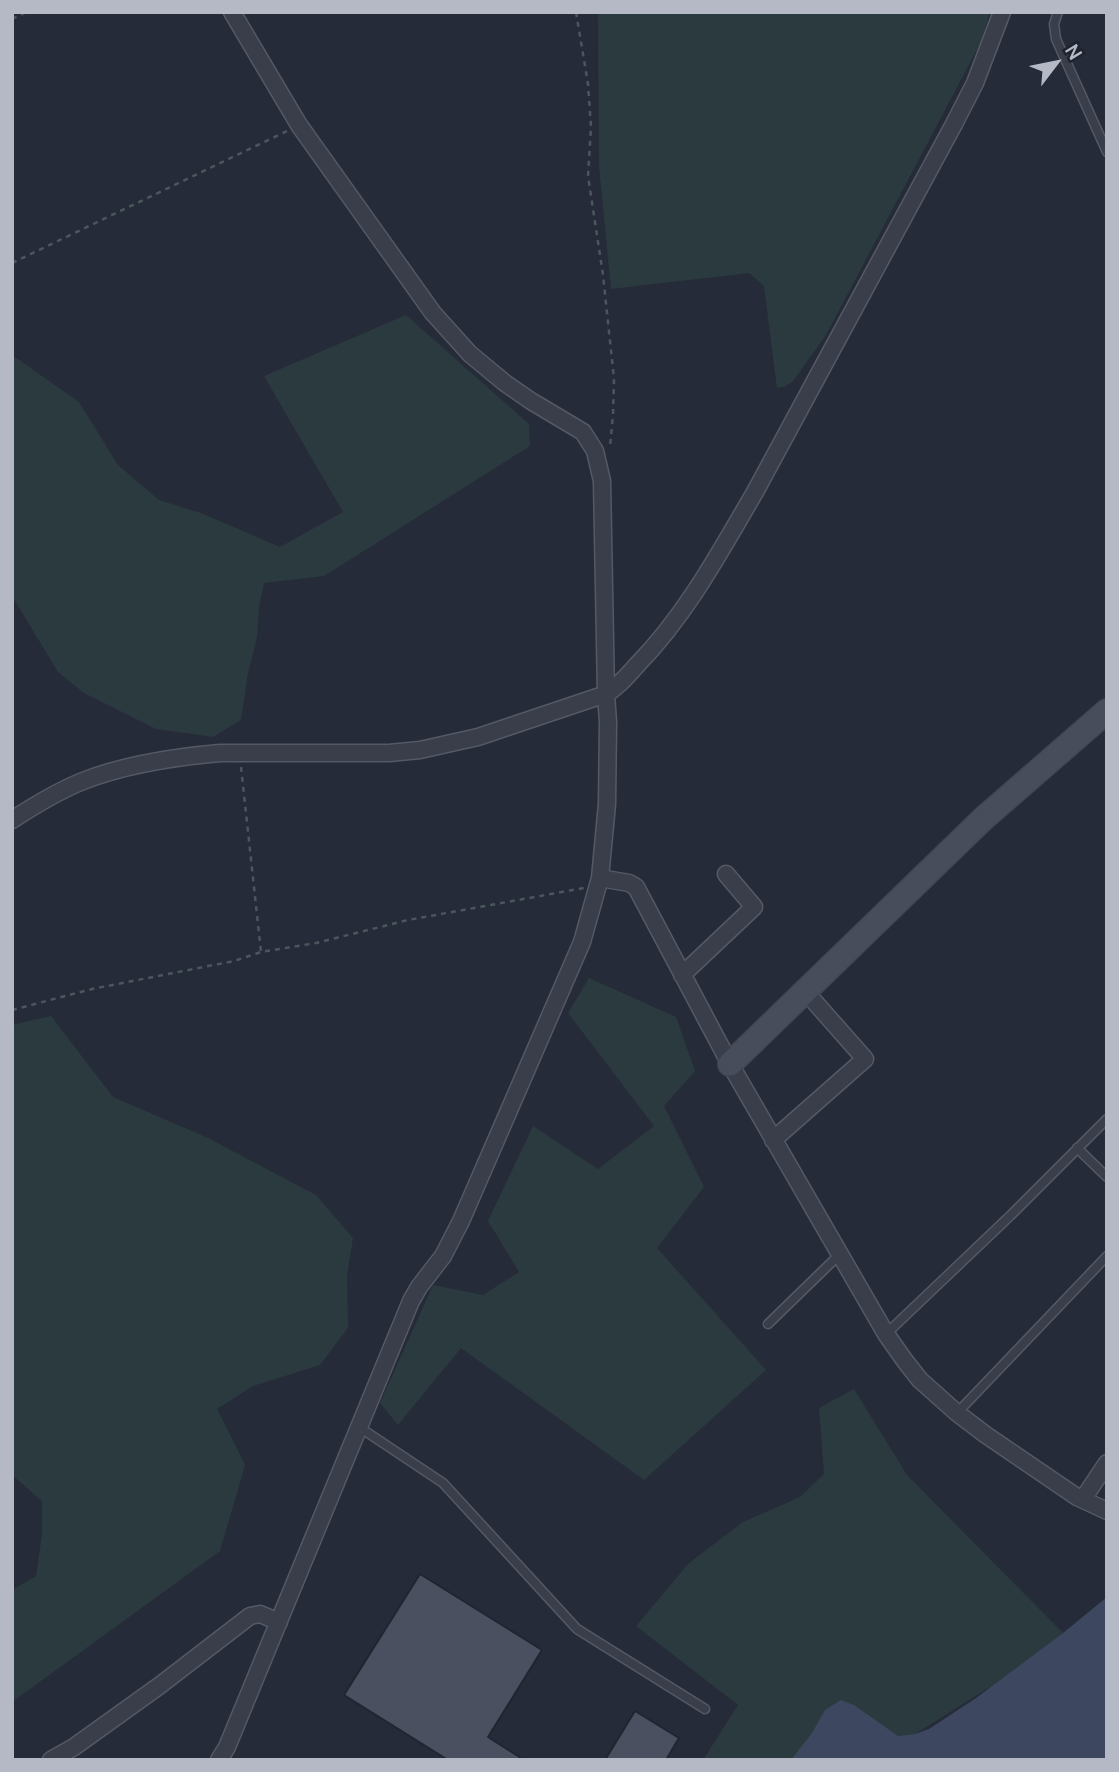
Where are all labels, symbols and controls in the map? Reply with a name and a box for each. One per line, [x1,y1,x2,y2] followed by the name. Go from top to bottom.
[1021,28,1091,98] north arrow
[1059,39,1088,65] text: N

